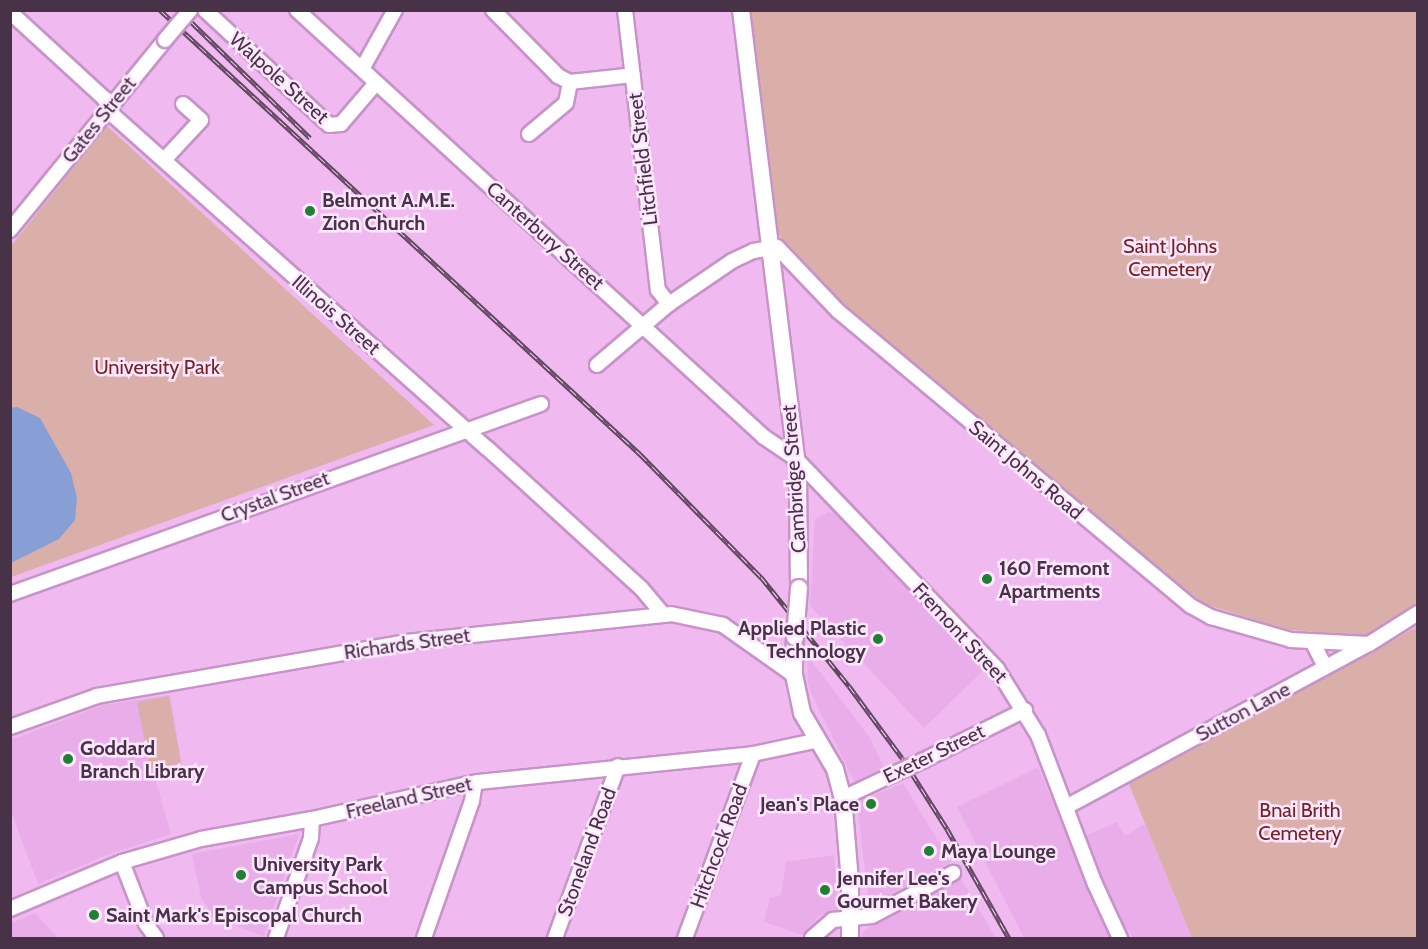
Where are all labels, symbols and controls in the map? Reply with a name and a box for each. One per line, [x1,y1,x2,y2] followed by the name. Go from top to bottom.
[224,27,334,129] street label: Walpole Street
[57,72,141,168] street label: Gates Street
[623,91,663,227] street label: Litchfield Street
[481,177,609,295] street label: Canterbury Street
[322,188,455,235] place label: Belmont A.M.E. Zion Church
[303,204,317,218] marker: Belmont A.M.E. Zion Church
[1123,234,1217,281] park label: Saint Johns Cemetery
[287,270,385,360] street label: Illinois Street
[94,355,220,379] park label: University Park
[777,404,811,554] street label: Cambridge Street
[964,415,1088,525] street label: Saint Johns Road
[217,466,333,528] street label: Crystal Street
[999,556,1109,603] place label: 160 Fremont Apartments
[980,572,994,586] marker: 160 Fremont Apartments
[908,578,1012,688] street label: Fremont Street
[738,616,866,663] place label: Applied Plastic Technology
[342,623,472,665] street label: Richards Street
[871,632,885,646] marker: Applied Plastic Technology
[1192,677,1294,747] street label: Sutton Lane
[880,719,988,789] street label: Exeter Street
[80,736,204,783] place label: Goddard Branch Library
[61,752,75,766] marker: Goddard Branch Library
[344,772,474,824] street label: Freeland Street
[685,781,753,911] street label: Hitchcock Road
[553,784,621,920] street label: Stoneland Road
[760,792,859,816] place label: Jean's Place
[864,797,878,811] marker: Jean's Place
[1258,799,1342,846] park label: Bnai Brith Cemetery
[941,839,1056,863] place label: Maya Lounge
[922,844,936,858] marker: Maya Lounge
[253,852,388,899] place label: University Park Campus School
[837,867,978,914] place label: Jennifer Lee's Gourmet Bakery
[234,868,248,882] marker: University Park Campus School
[818,883,832,897] marker: Jennifer Lee's Gourmet Bakery
[106,903,362,927] place label: Saint Mark's Episcopal Church
[87,908,101,922] marker: Saint Mark's Episcopal Church

